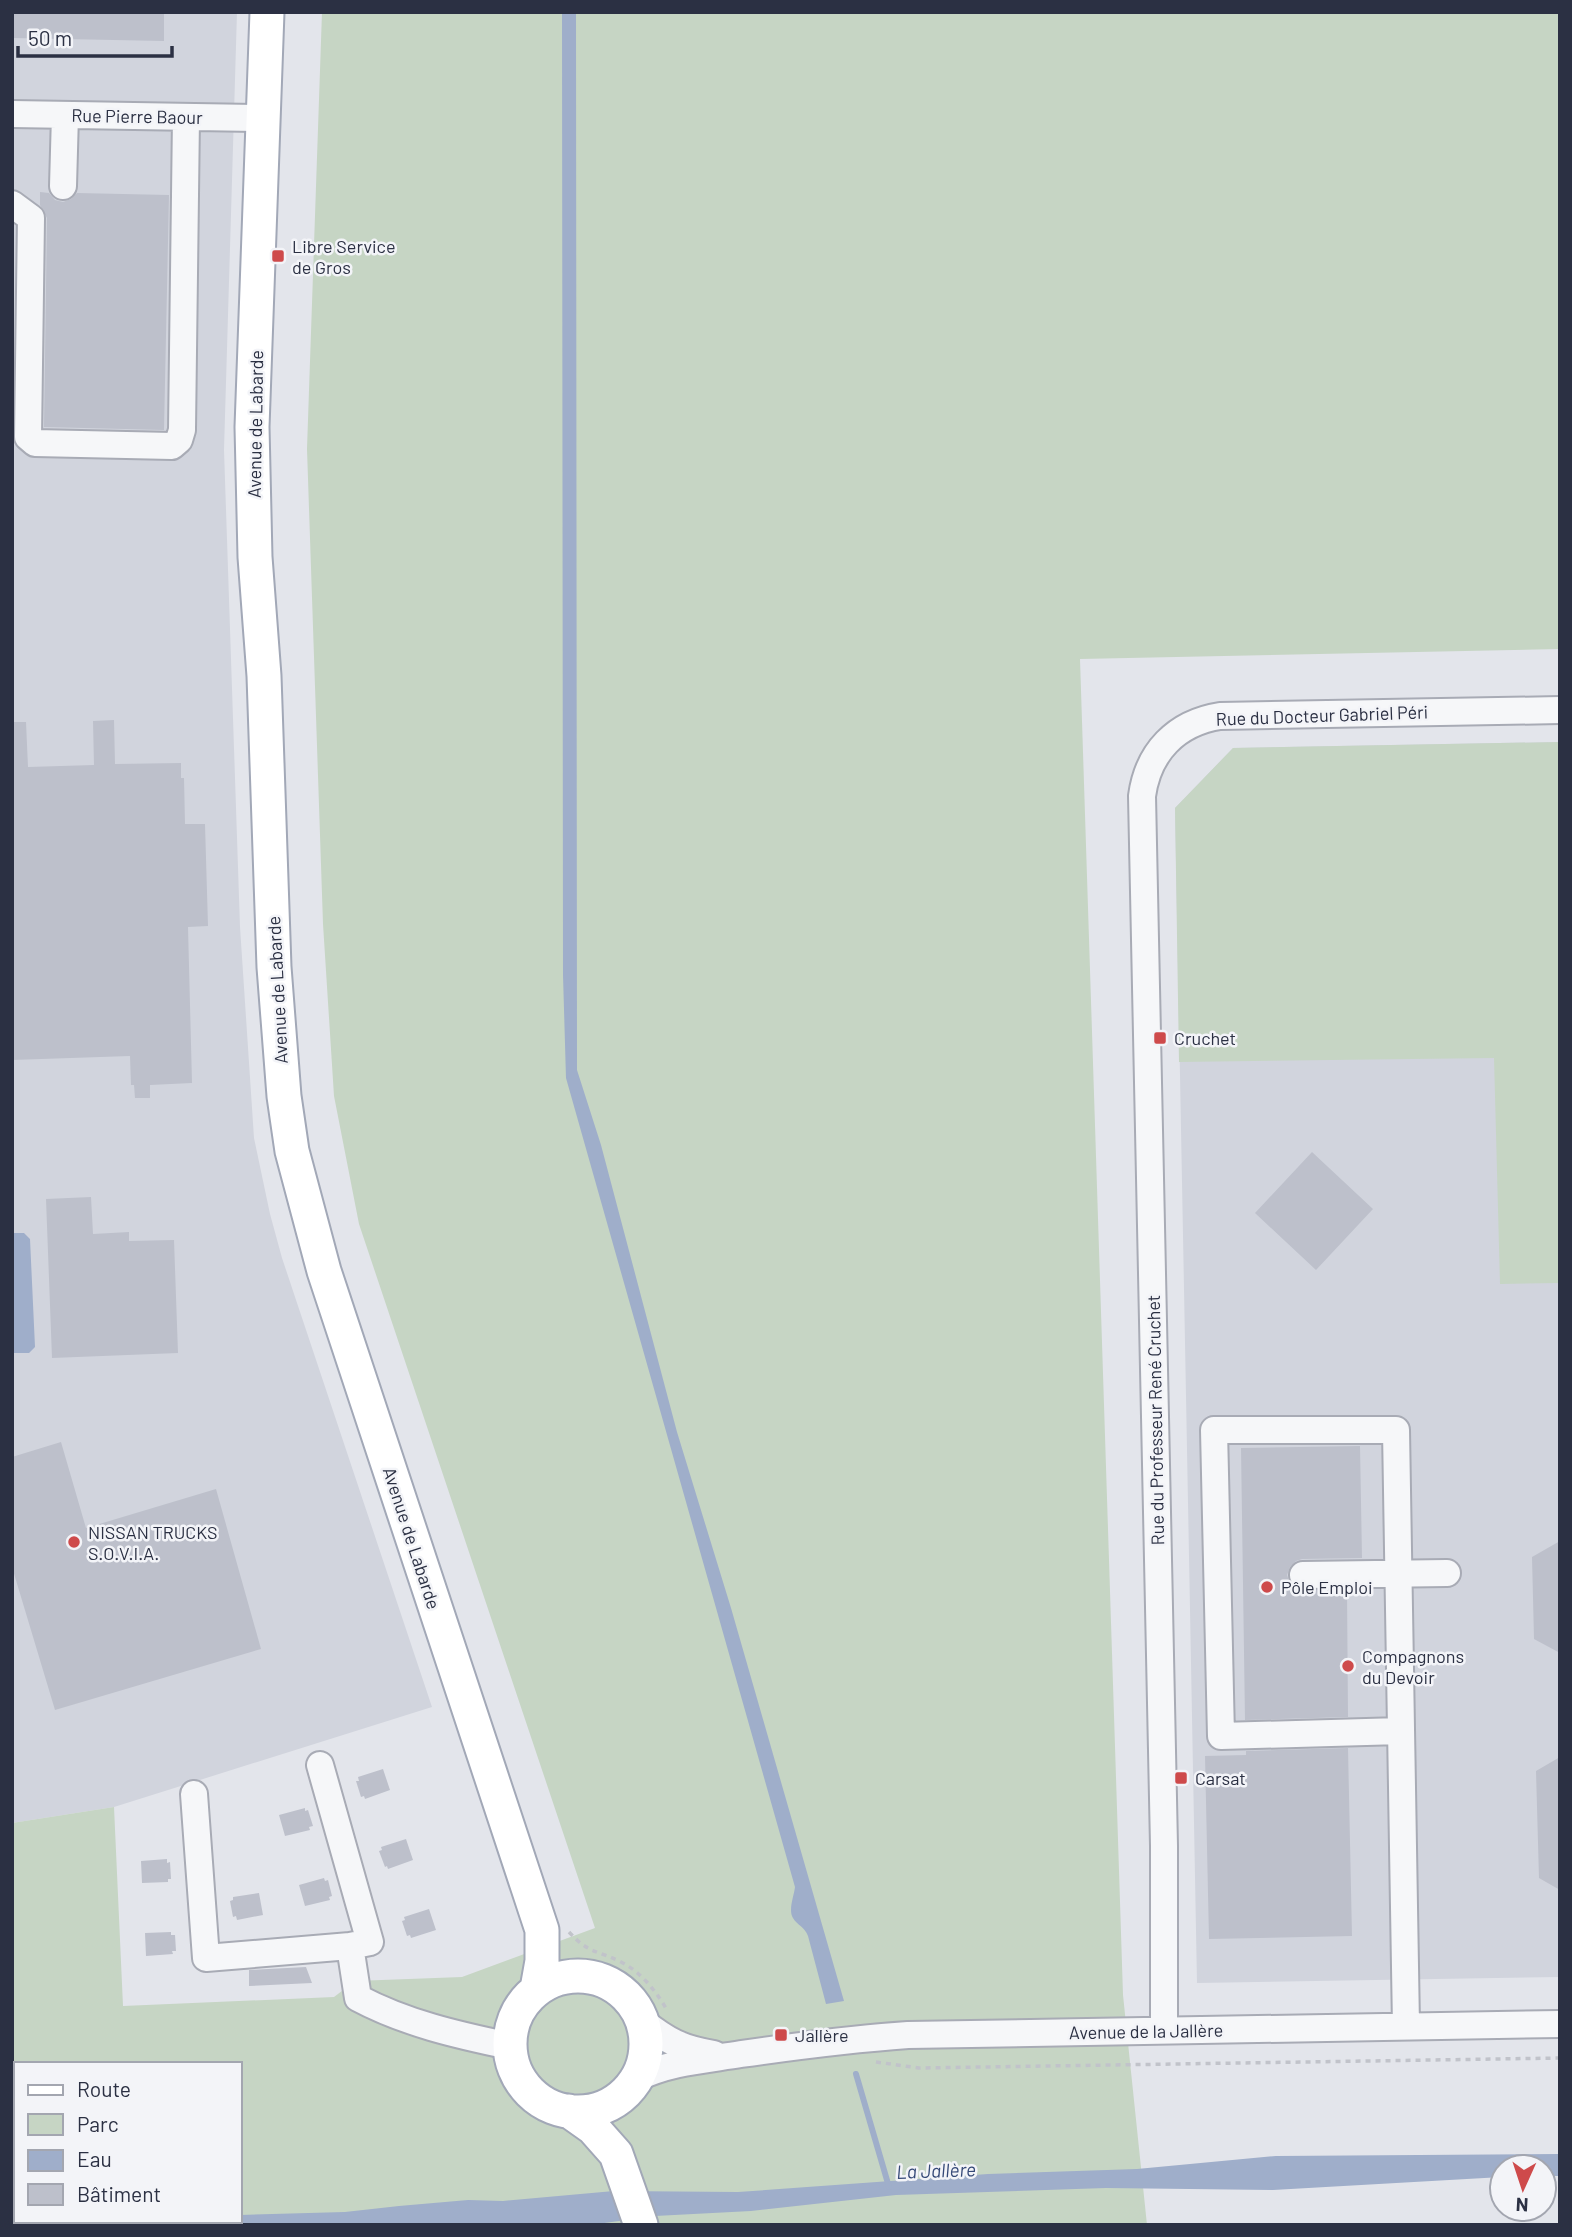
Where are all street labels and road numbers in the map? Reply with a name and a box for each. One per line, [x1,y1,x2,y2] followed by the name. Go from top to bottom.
[71,104,203,128] street label: Rue Pierre Baour
[243,350,267,498] street label: Avenue de Labarde
[1215,700,1429,730] street label: Rue du Docteur Gabriel Péri
[262,915,292,1065] street label: Avenue de Labarde
[1142,1295,1168,1545] street label: Rue du Professeur René Cruchet
[379,1464,445,1612] street label: Avenue de Labarde
[1069,2019,1223,2043] street label: Avenue de la Jallère

